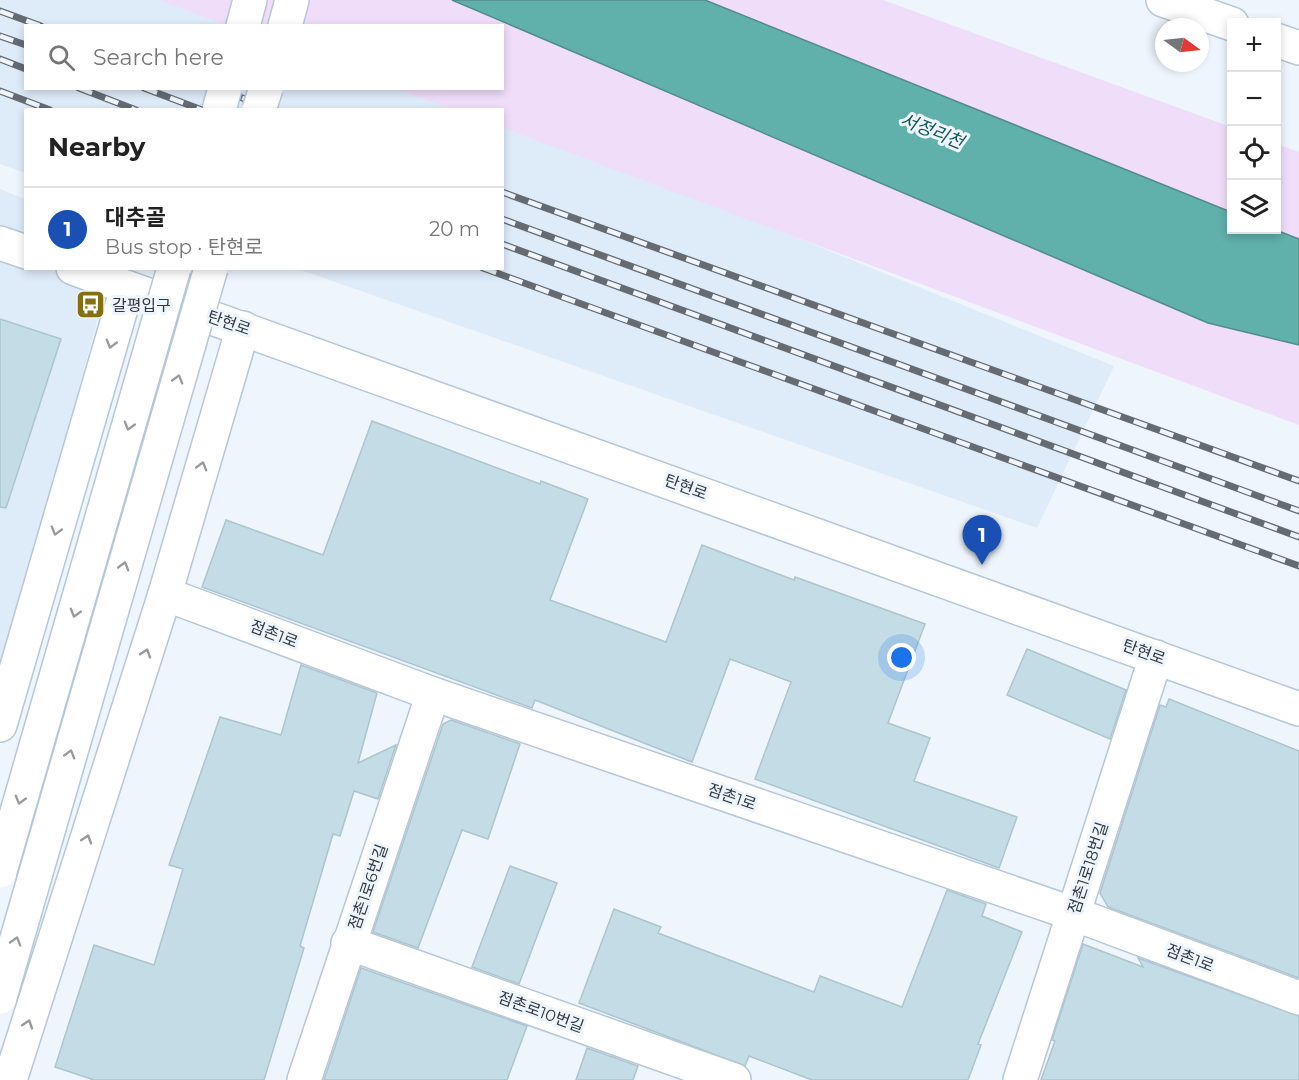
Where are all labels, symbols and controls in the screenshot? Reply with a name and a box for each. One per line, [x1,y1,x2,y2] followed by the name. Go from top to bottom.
[1155,18,1209,72] north arrow
[1227,18,1281,234] map controls
[1227,18,1281,72] button: +
[24,24,504,90] search box
[45,41,78,74] icon: search
[93,44,224,71] text: Search here
[1227,72,1281,126] button: −
[897,108,969,155] water label: 서정리천
[1227,126,1281,180] button: locate
[48,131,145,163] text: Nearby
[1227,180,1281,234] button: layers
[105,204,166,231] text: 대추골
[64,217,71,241] text: 1
[429,217,480,241] text: 20 m
[105,235,263,259] text: Bus stop · 탄현로
[75,289,107,321] bus stop icon: 갈평입구
[112,296,171,315] place label: 갈평입구
[205,307,253,339] street label: 탄현로
[106,338,118,349] one-way arrow
[171,374,183,385] one-way arrow
[124,420,136,431] one-way arrow
[195,461,208,471] one-way arrow
[662,471,710,504] street label: 탄현로
[962,516,1002,565] pin: 1
[51,526,64,536] one-way arrow
[117,561,129,572] one-way arrow
[70,607,82,618] one-way arrow
[247,616,301,652] street label: 점촌1로
[1120,636,1168,669] street label: 탄현로
[887,643,916,672] your location
[139,648,152,659] one-way arrow
[63,749,75,760] one-way arrow
[705,780,759,814] street label: 점촌1로
[15,795,28,805] one-way arrow
[1064,820,1112,916] street label: 점촌1로18번길
[80,834,92,845] one-way arrow
[345,842,391,932] street label: 점촌1로6번길
[9,936,21,947] one-way arrow
[1163,940,1217,976] street label: 점촌1로
[495,988,587,1036] street label: 점촌로10번길
[20,1019,33,1030] one-way arrow

